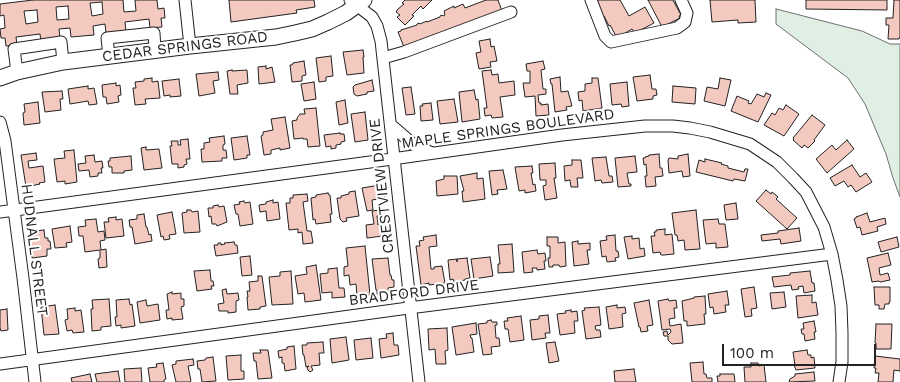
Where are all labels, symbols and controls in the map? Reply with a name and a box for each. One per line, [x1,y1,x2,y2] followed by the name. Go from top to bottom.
[101,28,269,66] street label: CEDAR SPRINGS ROAD
[400,105,616,153] street label: MAPLE SPRINGS BOULEVARD
[366,118,398,254] street label: CRESTVIEW DRIVE
[17,183,51,317] street label: HUDNALL STREET
[348,276,480,310] street label: BRADFORD DRIVE
[725,334,879,366] scale bar
[730,344,774,362] text: 100 m

